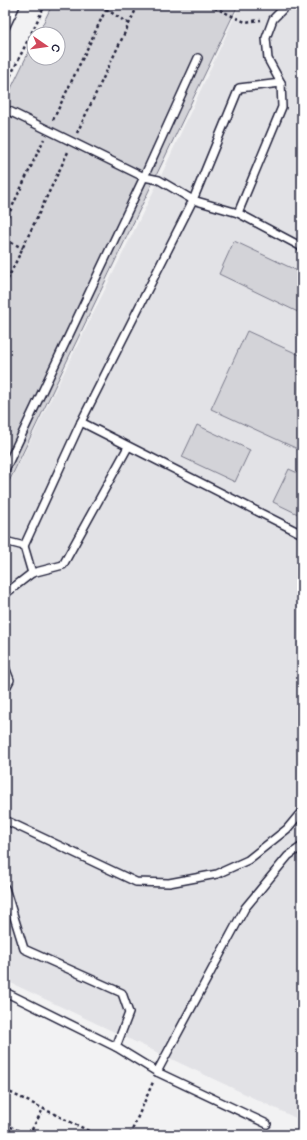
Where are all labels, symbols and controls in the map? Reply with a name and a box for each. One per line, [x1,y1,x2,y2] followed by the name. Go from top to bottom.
[26,26,66,66] north arrow
[48,43,62,54] text: С

